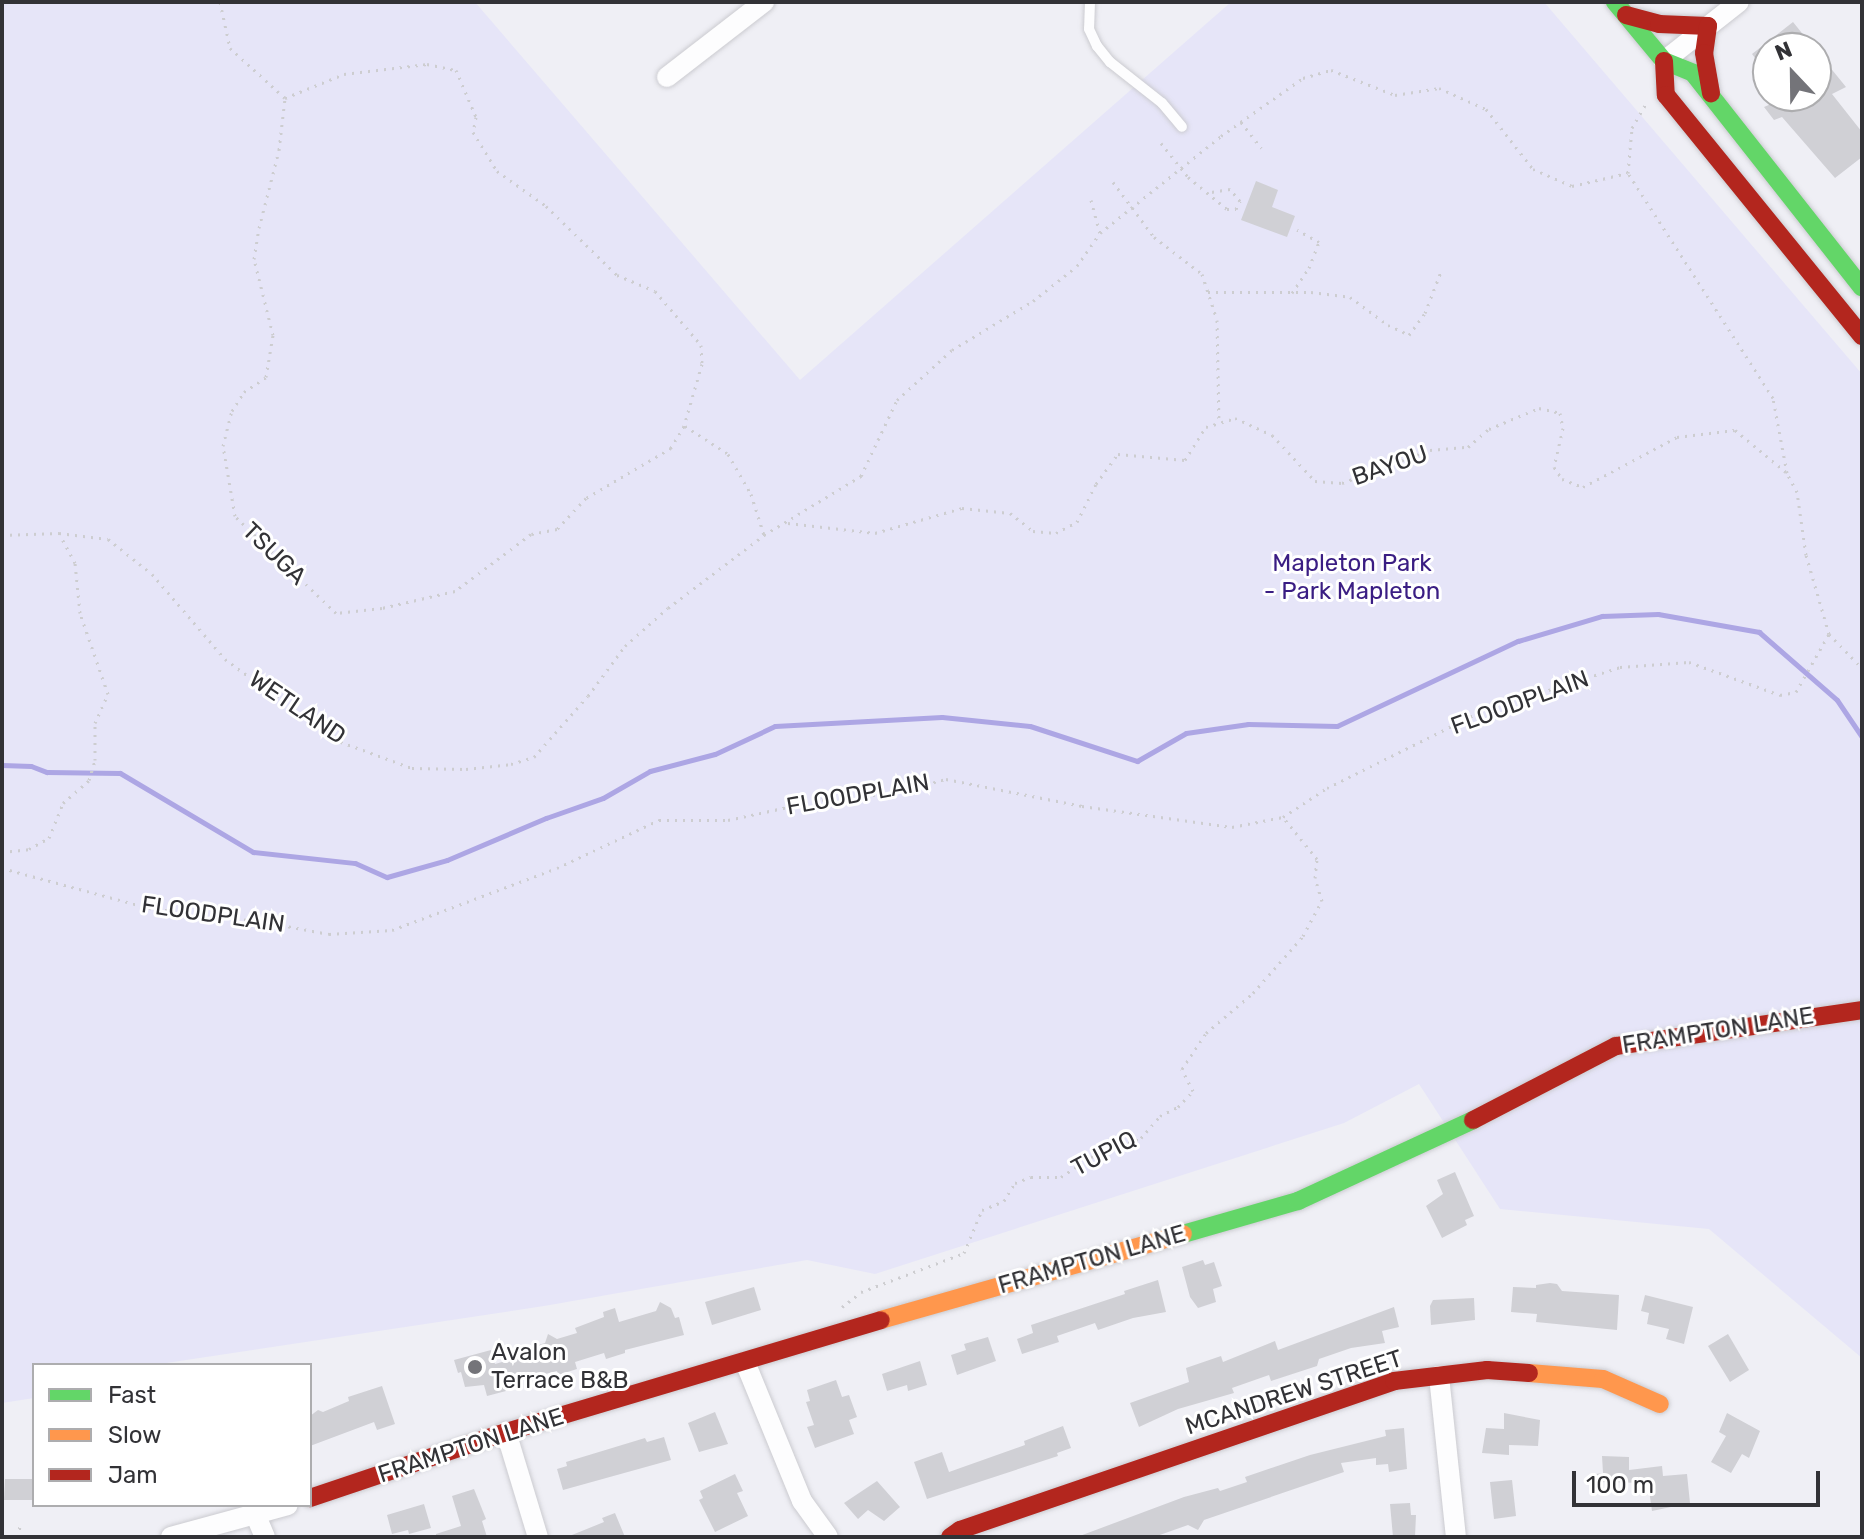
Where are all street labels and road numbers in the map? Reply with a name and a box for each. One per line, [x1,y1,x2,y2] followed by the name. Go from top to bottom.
[1348,440,1432,492] street label: BAYOU
[236,517,312,591] street label: TSUGA
[243,665,351,751] street label: WETLAND
[1447,665,1593,741] street label: FLOODPLAIN
[784,768,932,822] street label: FLOODPLAIN
[139,891,287,939] street label: FLOODPLAIN
[1620,1002,1816,1060] street label: FRAMPTON LANE
[1067,1125,1141,1183] street label: TUPIQ
[995,1219,1189,1301] street label: FRAMPTON LANE
[1182,1344,1406,1442] street label: MCANDREW STREET
[375,1402,567,1490] street label: FRAMPTON LANE

